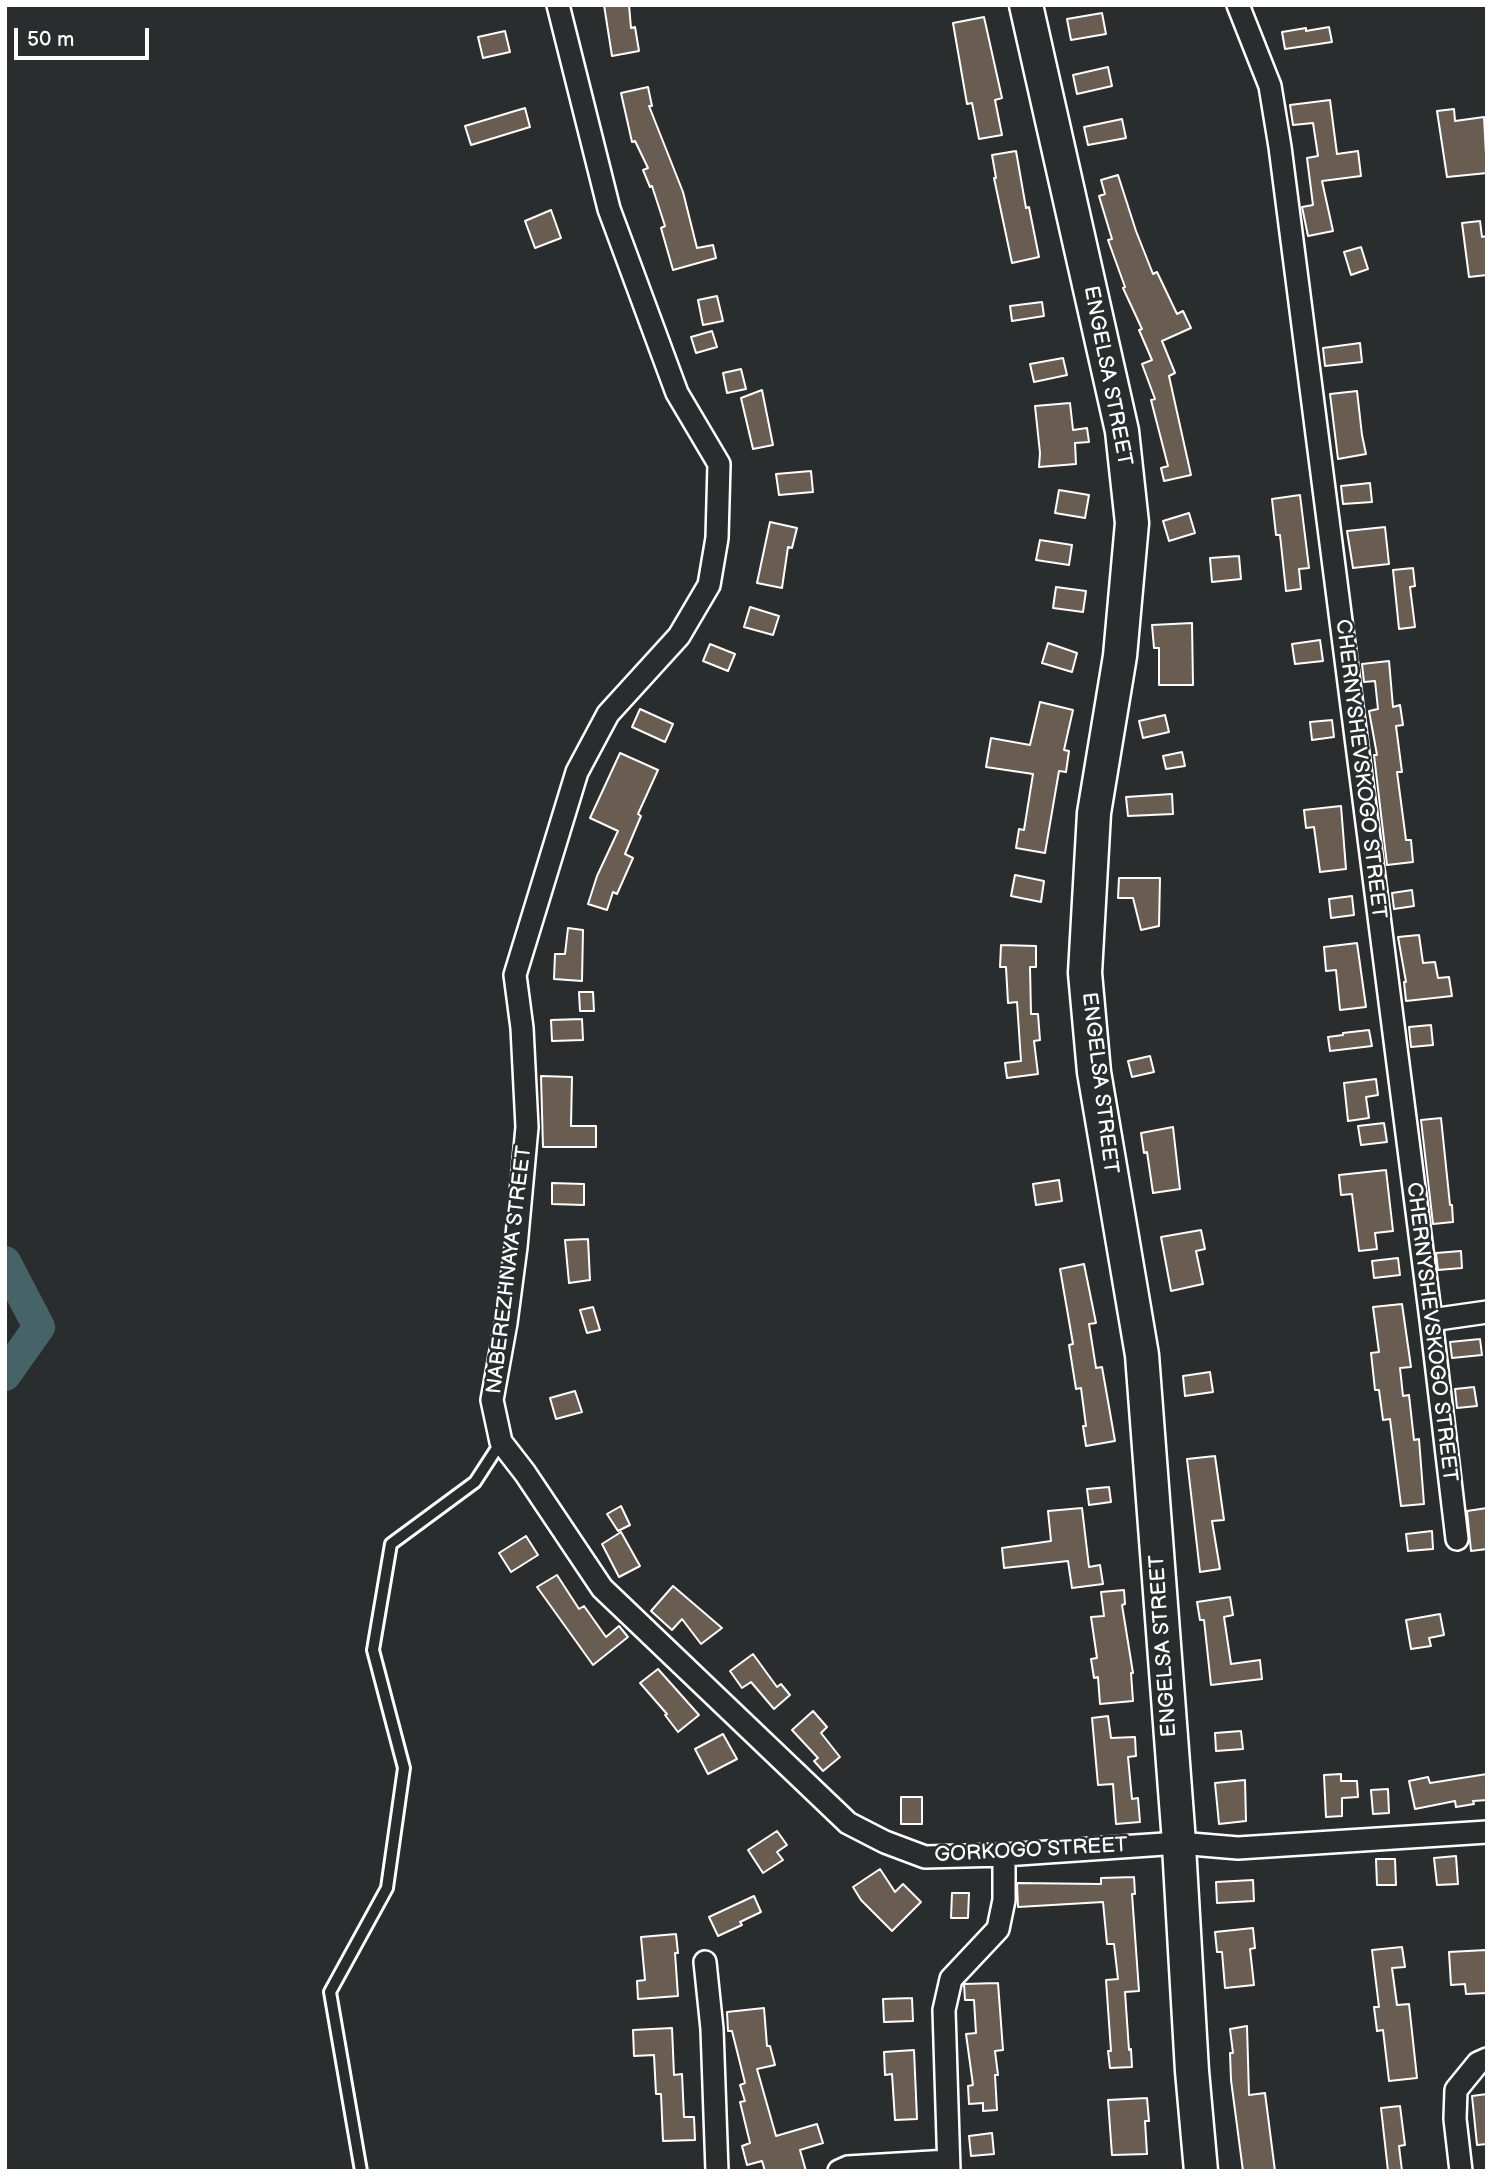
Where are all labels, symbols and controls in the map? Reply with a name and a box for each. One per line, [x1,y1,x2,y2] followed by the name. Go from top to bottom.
[18,14,152,58] scale bar
[27,27,74,52] text: 50 m
[1077,284,1137,468] street label: ENGELSA STREET
[1329,618,1391,920] street label: CHERNYSHEVSKOGO STREET
[1075,991,1123,1175] street label: ENGELSA STREET
[482,1145,538,1395] street label: NABEREZHNAYA STREET
[1400,1181,1462,1483] street label: CHERNYSHEVSKOGO STREET
[1145,1554,1183,1738] street label: ENGELSA STREET
[934,1833,1128,1869] street label: GORKOGO STREET

